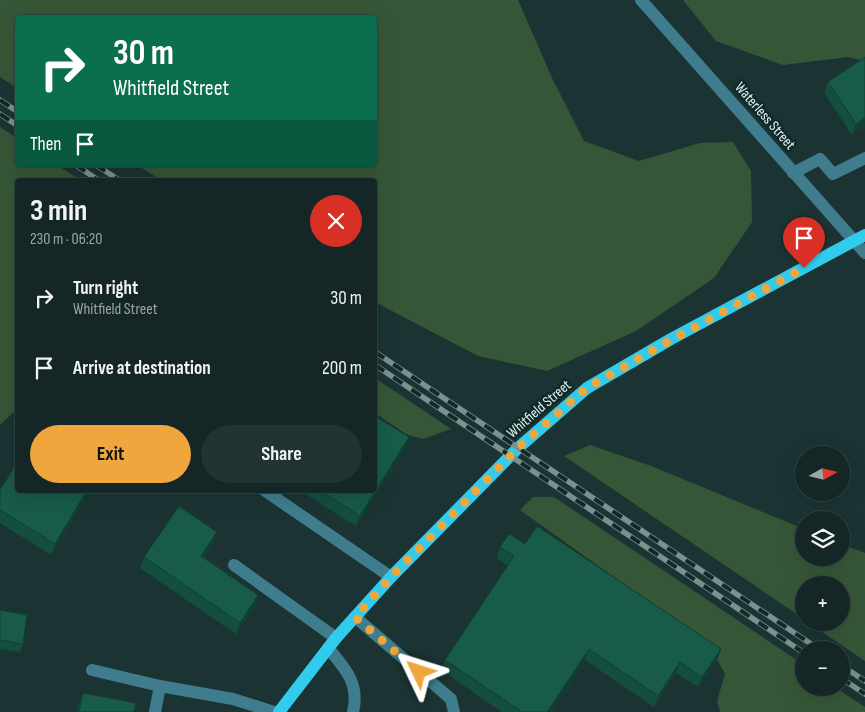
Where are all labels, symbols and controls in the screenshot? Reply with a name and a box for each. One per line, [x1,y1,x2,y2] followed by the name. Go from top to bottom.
[113,32,174,75] text: 30 m
[30,35,95,100] icon: right
[113,75,229,102] text: Whitfield Street
[730,78,800,154] street label: Waterless Street
[71,130,99,158] icon: arrive
[30,133,61,156] text: Then
[30,193,87,229] text: 3 min
[310,195,362,247] button: close
[783,217,825,268] pin
[790,224,818,252] icon: arrive
[30,230,102,249] text: 230 m · 06:20
[73,277,138,300] text: Turn right
[30,284,58,312] icon: right
[330,287,362,310] text: 30 m
[73,300,158,319] text: Whitfield Street
[30,354,58,382] icon: arrive
[73,357,211,380] text: Arrive at destination
[322,357,362,380] text: 200 m
[503,376,575,442] street label: Whitfield Street
[30,425,191,483] button: Exit
[201,425,362,483] button: Share
[795,446,850,501] north arrow
[795,446,850,696] map controls
[795,511,850,566] button: layers
[795,576,850,631] button: +
[795,641,850,696] button: −
[392,645,444,697] position arrow

